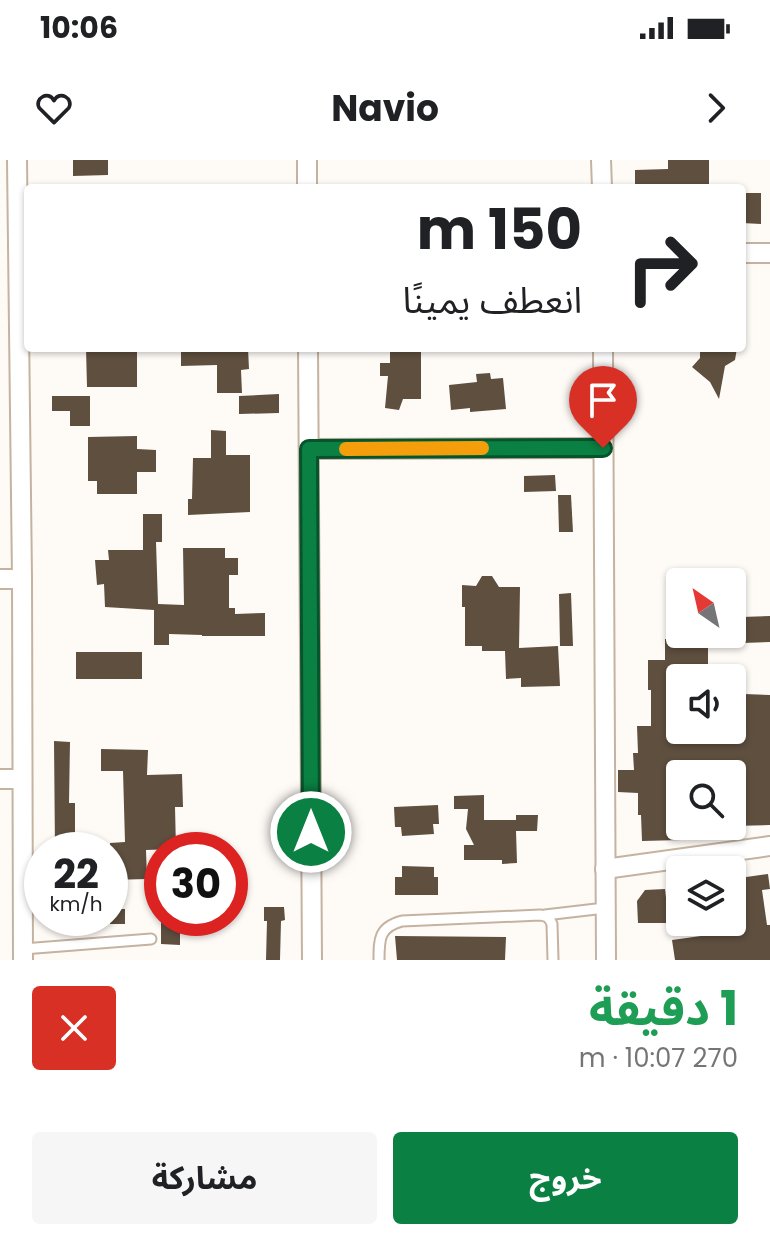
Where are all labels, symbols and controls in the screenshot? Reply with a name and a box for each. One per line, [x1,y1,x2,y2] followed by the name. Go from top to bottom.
[40,6,118,49] text: 10:06
[331,83,439,134] text: Navio
[32,86,76,130] icon: heart
[694,86,738,130] icon: forward
[417,190,582,269] text: 150 m
[610,216,714,320] icon: right
[402,275,582,326] text: انعطف يمينًا
[569,366,637,448] pin
[581,378,625,422] icon: arrive
[666,568,746,648] north arrow
[666,568,746,936] map controls
[666,664,746,744] button: sound
[666,760,746,840] button: search
[269,790,353,874] position arrow
[144,832,248,936] speed limit sign: 30
[53,846,99,902] text: 22
[666,856,746,936] button: layers
[49,890,103,918] text: km/h
[589,975,738,1042] text: 1 دقيقة
[32,986,116,1070] button: close
[579,1040,738,1076] text: 270 m · 10:07
[32,1132,377,1224] button: مشاركة
[393,1132,738,1224] button: خروج

